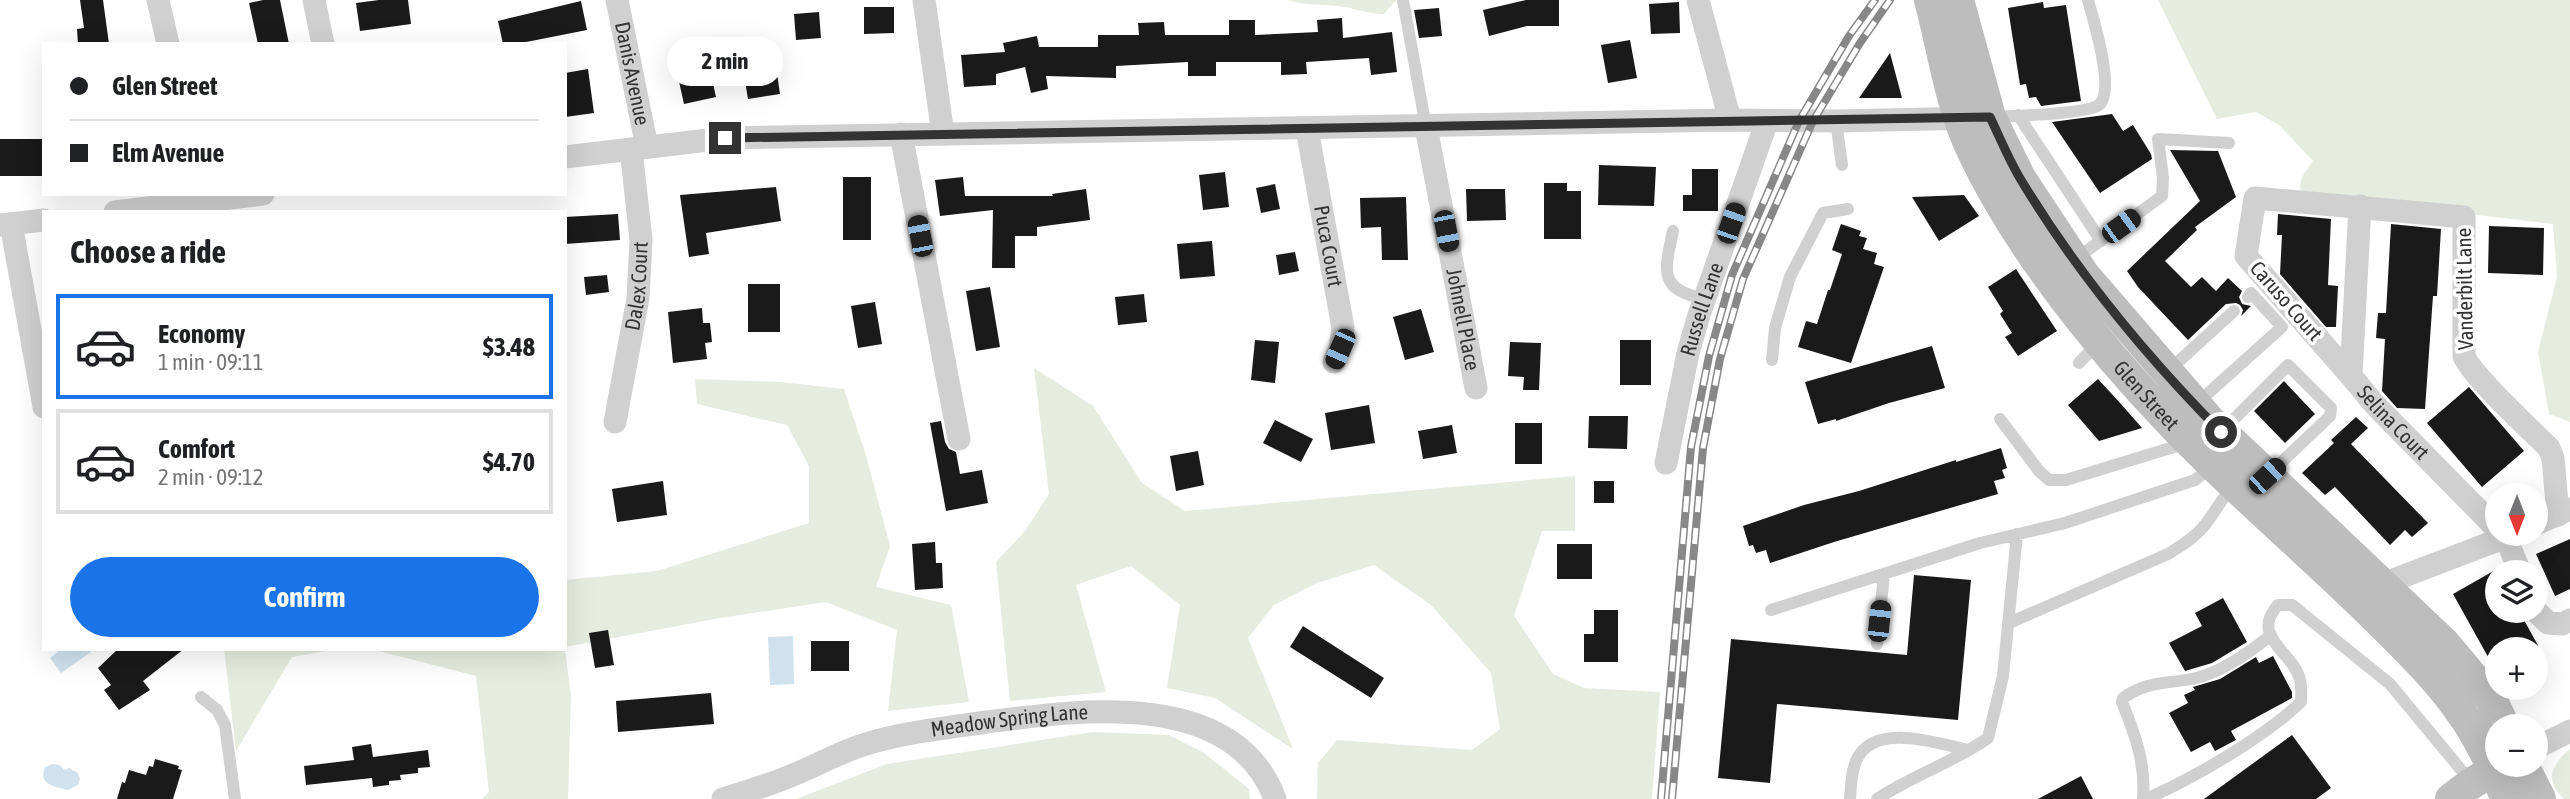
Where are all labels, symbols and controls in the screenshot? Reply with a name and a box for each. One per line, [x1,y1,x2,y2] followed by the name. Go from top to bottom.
[611,19,655,127] street label: Danis Avenue
[667,37,783,86] callout: 2 min
[702,48,748,74] text: 2 min
[112,71,217,101] text: Glen Street
[709,122,741,154] route end
[112,138,224,168] text: Elm Avenue
[1715,200,1748,246] car
[1310,203,1348,289] street label: Puca Court
[2098,205,2145,247] car
[1432,208,1461,254] car
[906,213,935,259] car
[2451,228,2477,350] street label: Vanderbilt Lane
[70,233,226,270] text: Choose a ride
[619,241,652,332] street label: Dalex Court
[2246,256,2328,345] street label: Caruso Court
[1675,259,1727,359] street label: Russell Lane
[1442,266,1485,372] street label: Johnell Place
[74,315,137,378] icon: car
[158,319,245,349] text: Economy
[1322,326,1359,372] car
[483,332,535,362] text: $3.48
[158,349,264,375] text: 1 min · 09:11
[2109,355,2184,435] street label: Glen Street
[2353,380,2435,464] street label: Selina Court
[2205,416,2237,448] route start
[74,430,137,493] icon: car
[158,434,235,464] text: Comfort
[483,447,535,477] text: $4.70
[2245,454,2290,498] car
[158,464,264,490] text: 2 min · 09:12
[2485,483,2548,546] north arrow
[2485,483,2548,777] map controls
[70,557,539,637] button: Confirm
[2485,560,2548,623] button: layers
[1867,599,1892,643] car
[2485,637,2548,700] button: +
[929,699,1088,741] street label: Meadow Spring Lane
[2485,714,2548,777] button: −

